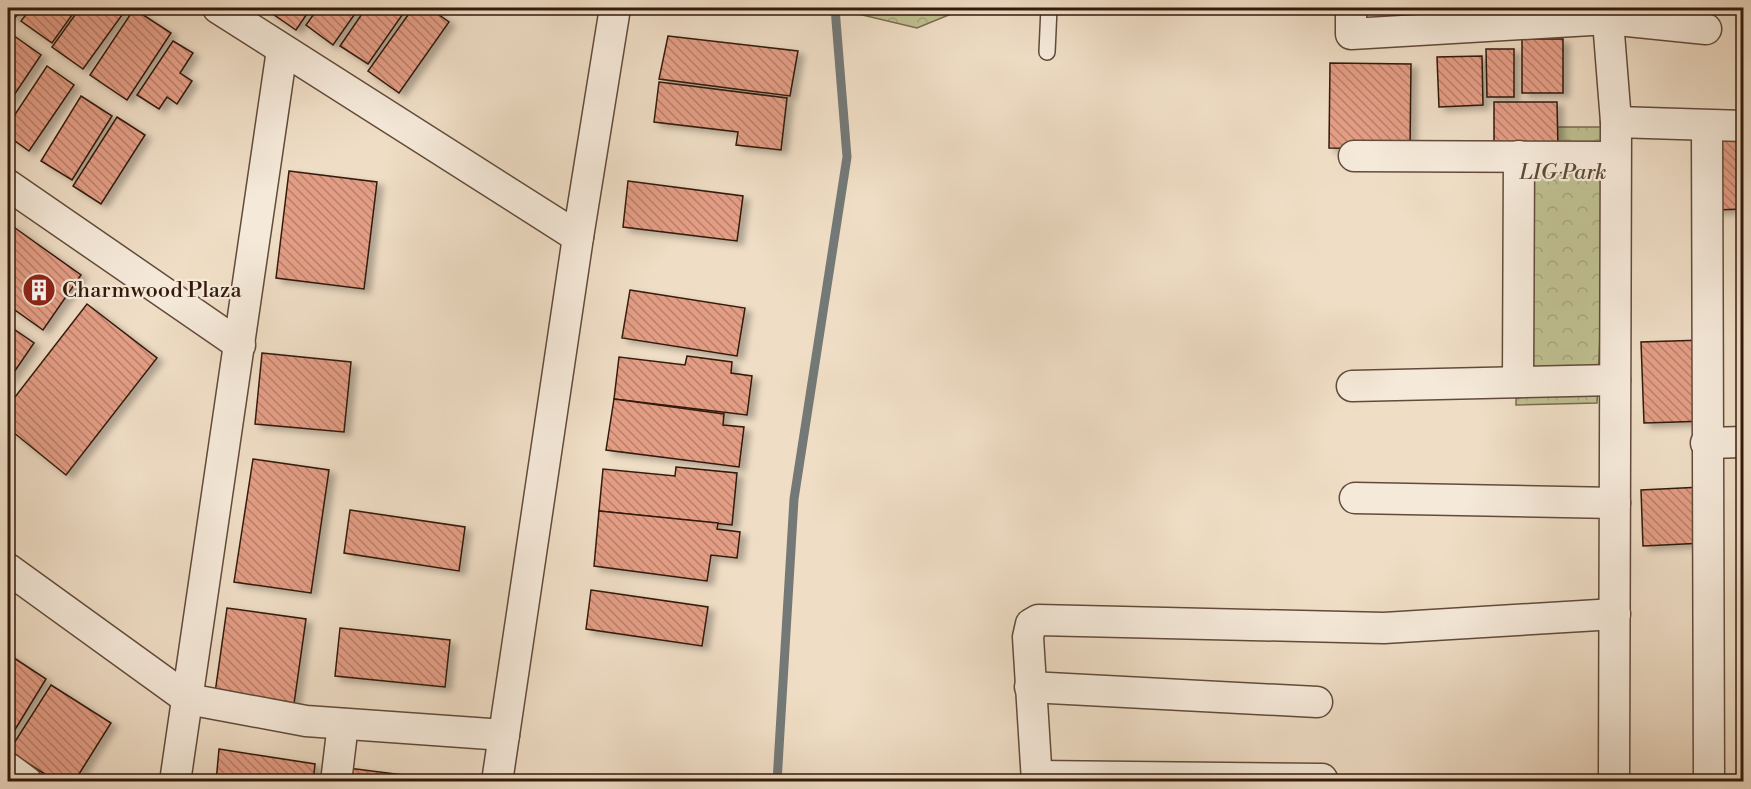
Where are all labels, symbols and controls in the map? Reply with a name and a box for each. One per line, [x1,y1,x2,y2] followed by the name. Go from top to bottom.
[1518,159,1607,186] park label: LIG Park
[21,272,57,308] building icon: Charmwood Plaza
[62,277,242,304] place label: Charmwood Plaza

